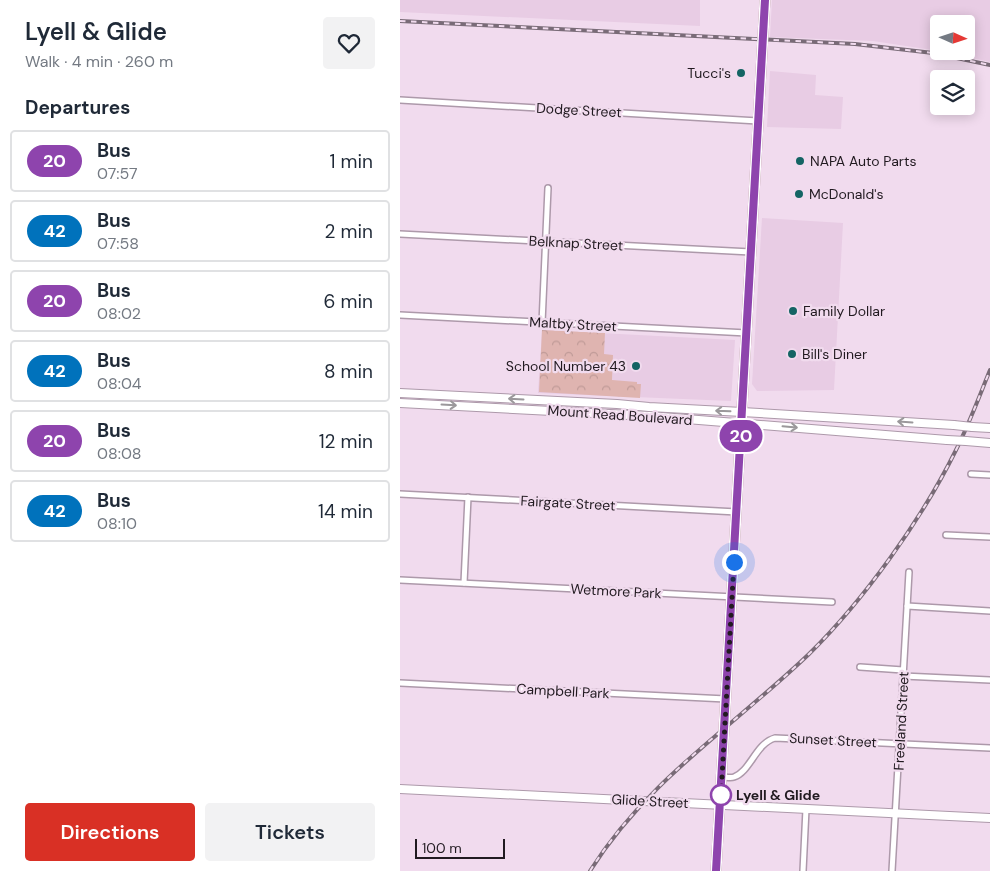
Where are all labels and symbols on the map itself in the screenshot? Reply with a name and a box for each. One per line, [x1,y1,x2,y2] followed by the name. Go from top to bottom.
[930,15,975,60] north arrow
[687,64,731,82] place label: Tucci's
[735,67,747,79] marker: Tucci's
[536,99,622,121] street label: Dodge Street
[810,152,916,170] place label: NAPA Auto Parts
[794,155,806,167] marker: NAPA Auto Parts
[809,185,884,203] place label: McDonald's
[793,188,805,200] marker: McDonald's
[528,232,624,254] street label: Belknap Street
[803,302,885,320] place label: Family Dollar
[787,305,799,317] marker: Family Dollar
[529,313,617,335] street label: Maltby Street
[802,345,867,363] place label: Bill's Diner
[786,348,798,360] marker: Bill's Diner
[506,357,626,375] place label: School Number 43
[630,360,642,372] marker: School Number 43
[508,394,524,403] one-way arrow
[440,401,456,410] one-way arrow
[547,401,693,429] street label: Mount Read Boulevard
[715,406,731,415] one-way arrow
[897,418,913,427] one-way arrow
[718,420,764,452] line badge: 20
[782,423,798,432] one-way arrow
[520,492,616,514] street label: Fairgate Street
[722,550,747,575] your location
[570,580,662,602] street label: Wetmore Park
[889,671,913,771] street label: Freeland Street
[516,680,610,702] street label: Campbell Park
[789,729,877,751] street label: Sunset Street
[710,784,732,806] marker: Lyell & Glide
[736,786,820,804] place label: Lyell & Glide
[611,790,689,812] street label: Glide Street
[415,836,505,859] scale bar

